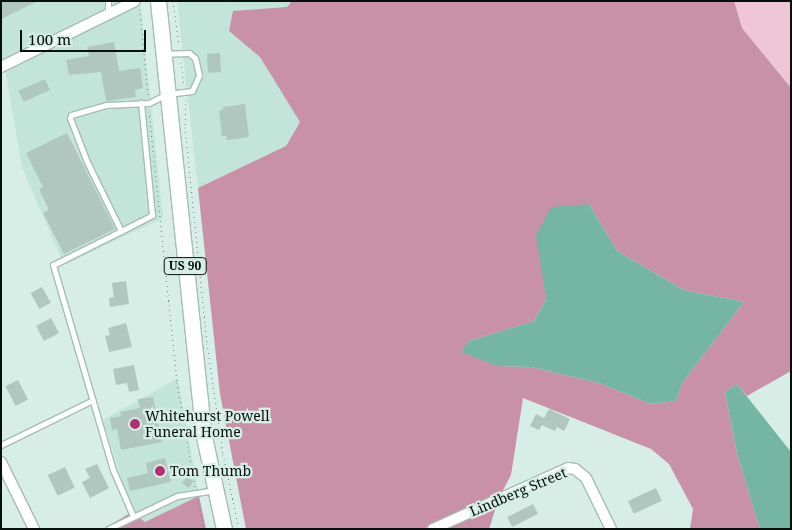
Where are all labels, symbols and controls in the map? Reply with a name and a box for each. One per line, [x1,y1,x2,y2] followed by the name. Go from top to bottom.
[22,20,149,52] scale bar
[28,29,71,49] text: 100 m
[162,256,208,276] road number: US 90
[145,408,269,441] place label: Whitehurst Powell Funeral Home
[129,418,141,430] marker: Whitehurst Powell Funeral Home
[170,463,251,479] place label: Tom Thumb
[467,464,569,520] street label: Lindberg Street
[154,465,166,477] marker: Tom Thumb

